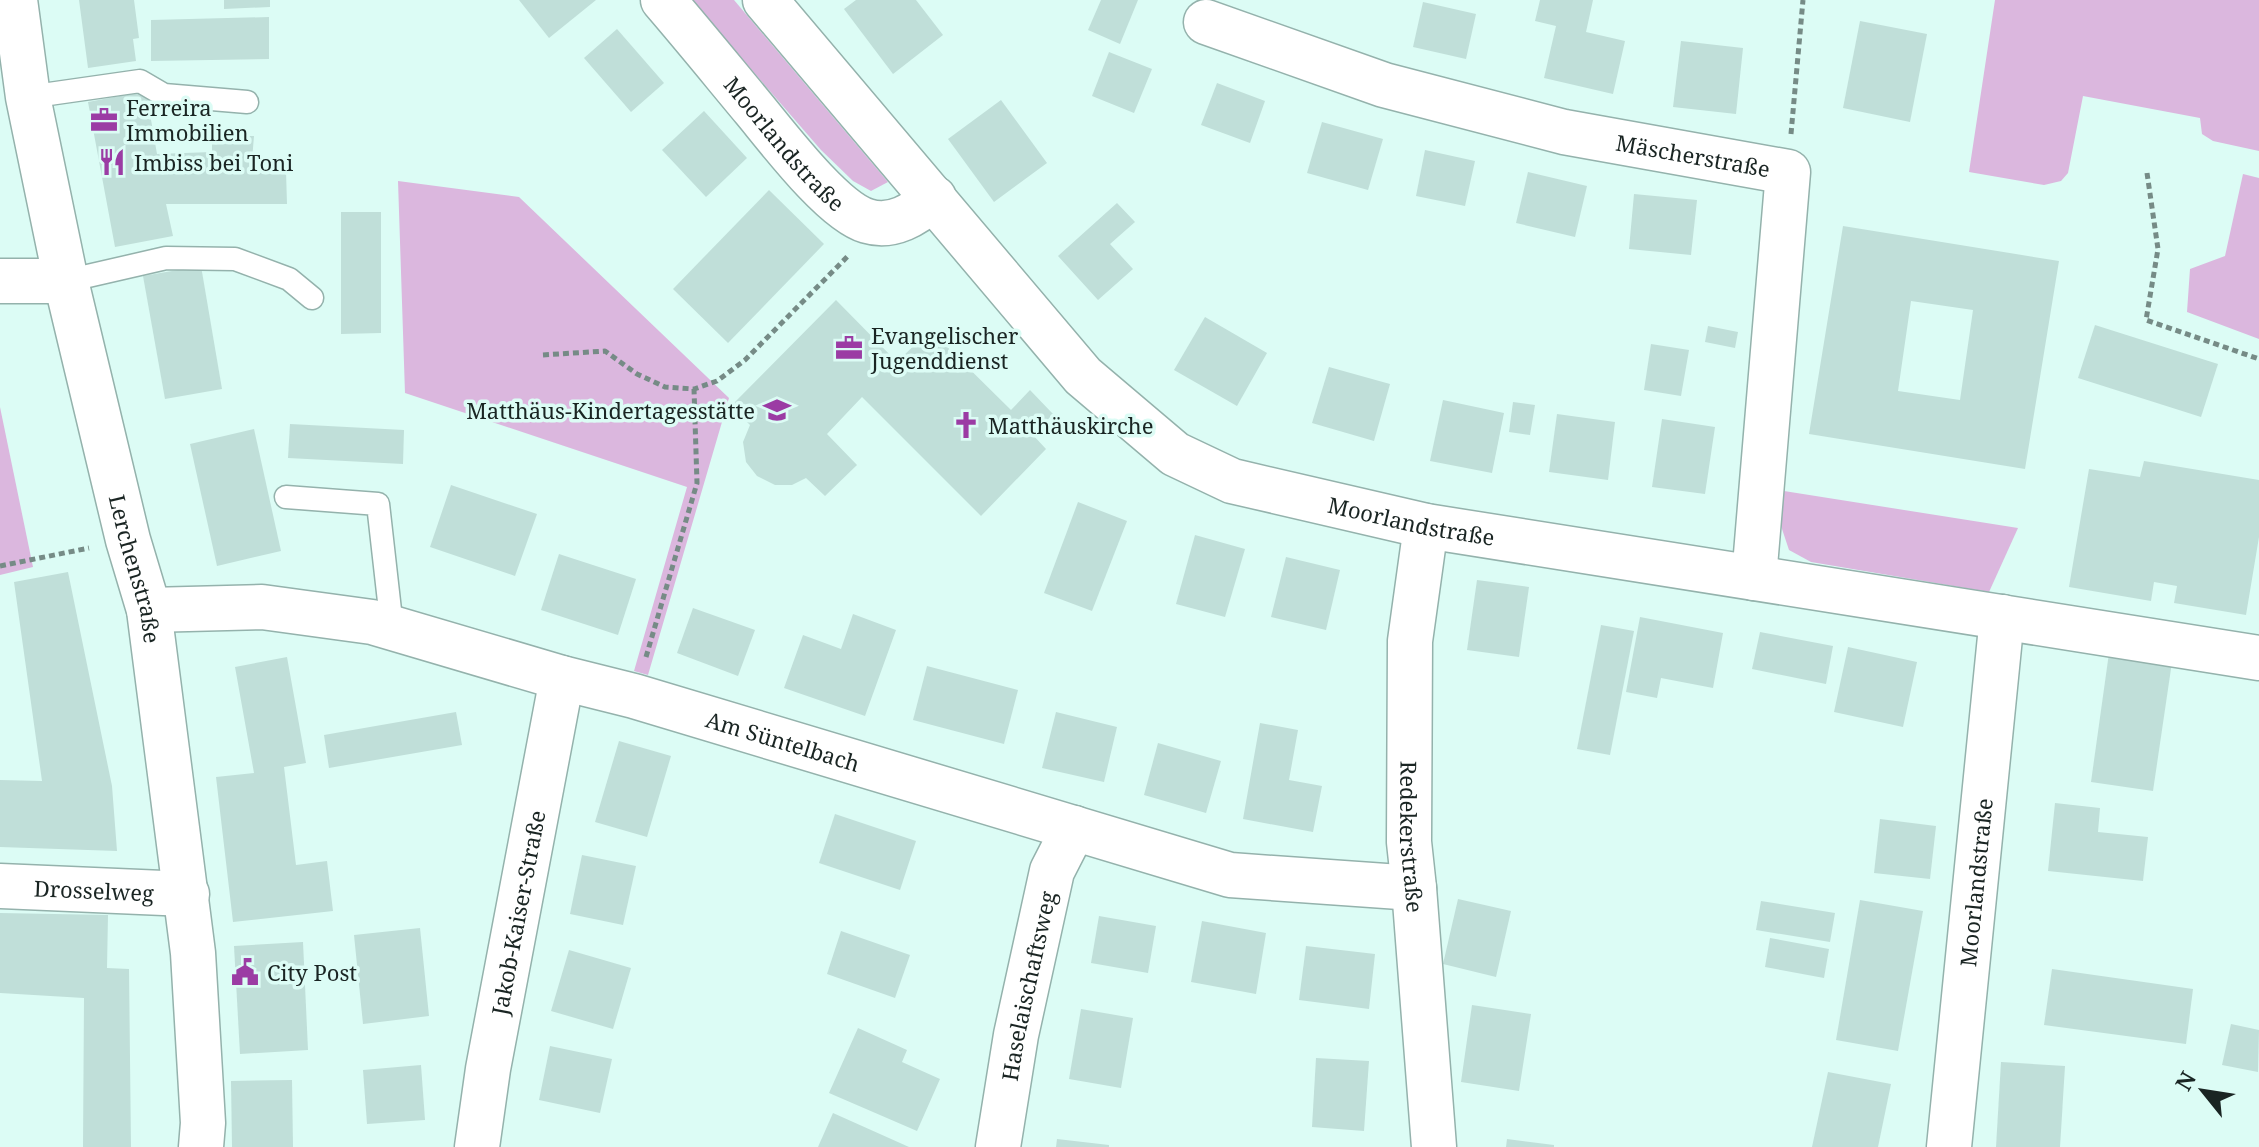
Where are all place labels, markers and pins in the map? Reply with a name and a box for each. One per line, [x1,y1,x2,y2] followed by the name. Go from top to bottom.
[126,92,249,147] place label: Ferreira Immobilien
[89,105,119,135] office icon: Ferreira Immobilien
[97,147,127,177] restaurant icon: Imbiss bei Toni
[134,147,293,177] place label: Imbiss bei Toni
[870,320,1019,375] place label: Evangelischer Jugenddienst
[834,333,864,363] office icon: Evangelischer Jugenddienst
[466,395,755,425] place label: Matthäus-Kindertagesstätte
[762,395,792,425] school or university icon: Matthäus-Kindertagesstätte
[951,410,981,440] church icon: Matthäuskirche
[988,410,1154,440] place label: Matthäuskirche
[230,957,260,987] public building icon: City Post
[267,957,357,987] place label: City Post

